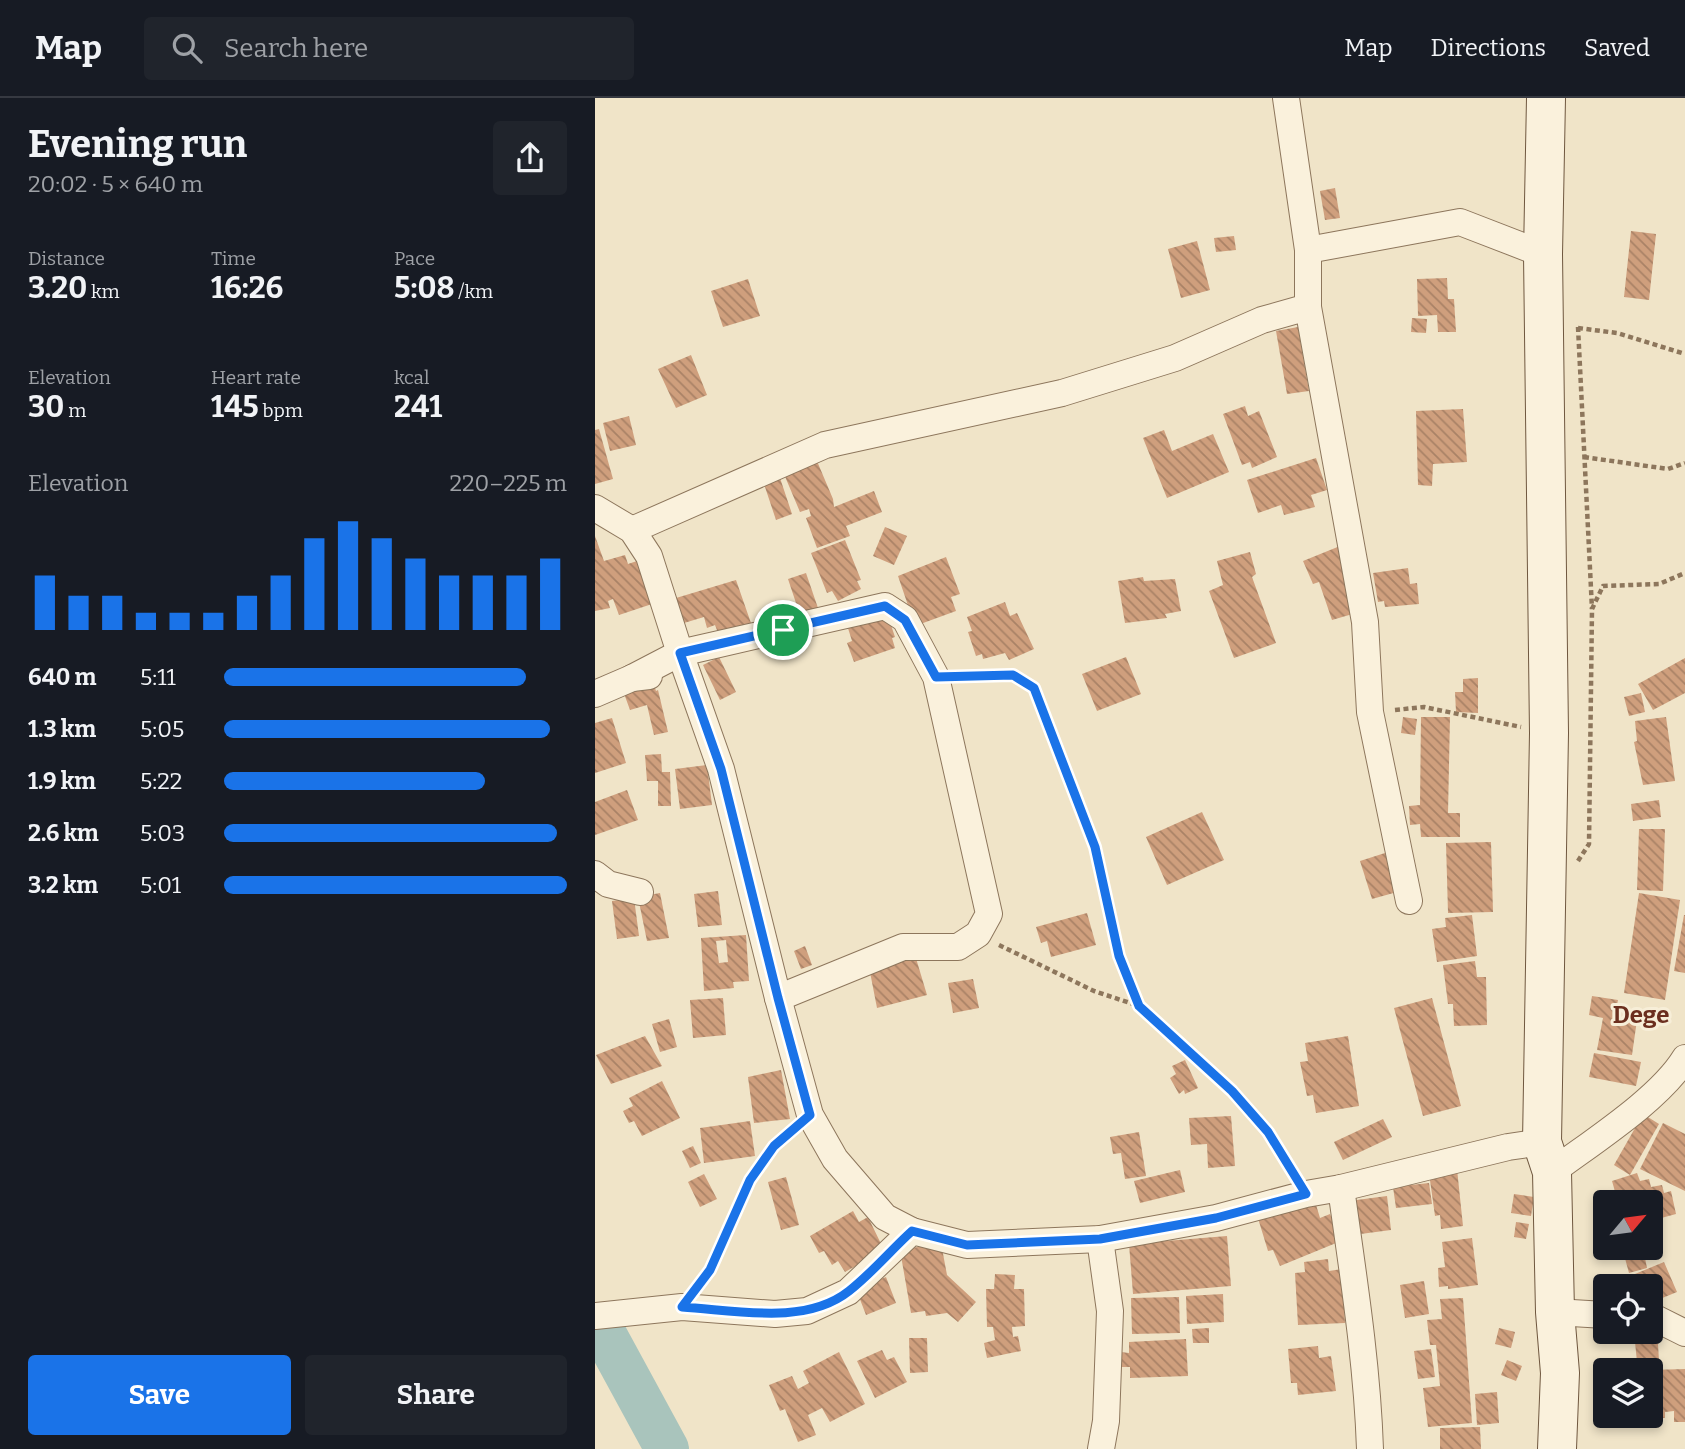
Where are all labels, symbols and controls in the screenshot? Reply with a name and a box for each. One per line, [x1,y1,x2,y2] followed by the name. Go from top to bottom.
[144,17,634,80] search box
[35,28,102,68] text: Map
[168,29,206,67] icon: search
[224,33,368,64] text: Search here
[1344,34,1393,62] text: Map
[1431,34,1546,62] text: Directions
[1584,34,1650,62] text: Saved
[28,121,247,167] text: Evening run
[493,121,567,195] button: share
[28,170,203,198] text: 20:02 · 5 × 640 m
[28,247,105,270] text: Distance
[211,247,256,270] text: Time
[394,247,435,270] text: Pace
[28,270,87,306] text: 3.20
[211,270,283,306] text: 16:26
[394,270,455,306] text: 5:08
[87,280,120,303] text: km
[455,280,493,303] text: /km
[28,366,111,389] text: Elevation
[211,366,301,389] text: Heart rate
[394,366,429,389] text: kcal
[28,389,64,425] text: 30
[211,389,259,425] text: 145
[394,389,442,425] text: 241
[64,399,86,422] text: m
[259,399,303,422] text: bpm
[28,469,128,497] text: Elevation
[450,469,567,497] text: 220–225 m
[753,600,813,660] pin
[764,611,802,649] icon: arrive
[28,663,96,691] text: 640 m
[140,663,176,691] text: 5:11
[28,715,96,743] text: 1.3 km
[140,715,184,743] text: 5:05
[28,767,96,795] text: 1.9 km
[140,767,182,795] text: 5:22
[28,819,99,847] text: 2.6 km
[140,819,185,847] text: 5:03
[28,871,98,899] text: 3.2 km
[140,871,181,899] text: 5:01
[1613,1001,1669,1029] district label: Dege
[1593,1190,1663,1260] north arrow
[1593,1190,1663,1428] map controls
[1593,1274,1663,1344] button: locate
[28,1355,291,1435] button: Save
[305,1355,567,1435] button: Share
[1593,1358,1663,1428] button: layers

